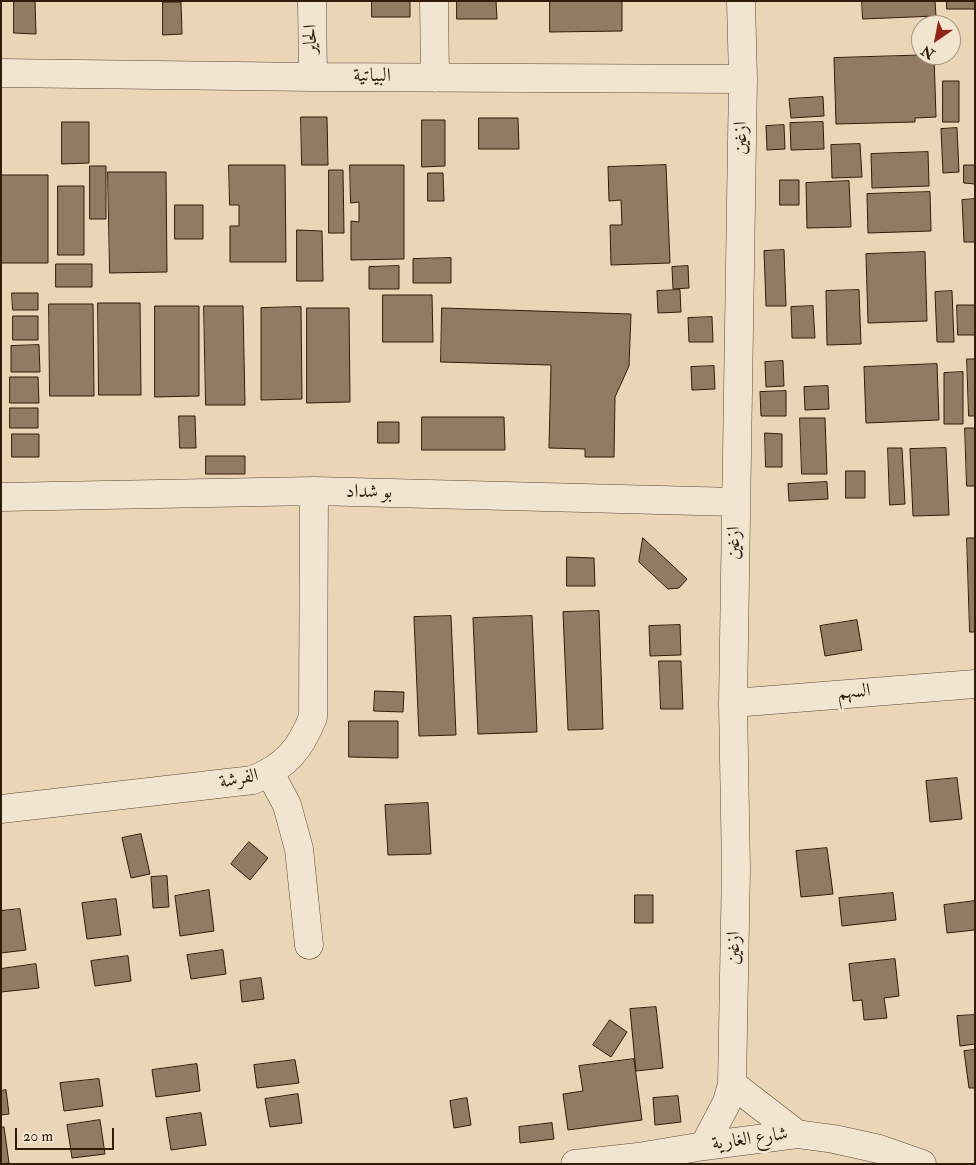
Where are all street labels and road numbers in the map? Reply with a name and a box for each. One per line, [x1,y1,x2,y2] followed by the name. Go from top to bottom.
[301,24,323,54] street label: الحاير
[353,66,391,88] street label: البياتية
[730,121,754,155] street label: ازغين
[346,481,392,505] street label: بو شداد
[723,526,747,560] street label: ازغين
[836,680,872,706] street label: السهم
[218,765,260,795] street label: الفرشة
[723,931,747,965] street label: ازغين
[711,1123,789,1157] street label: شارع الغارية

